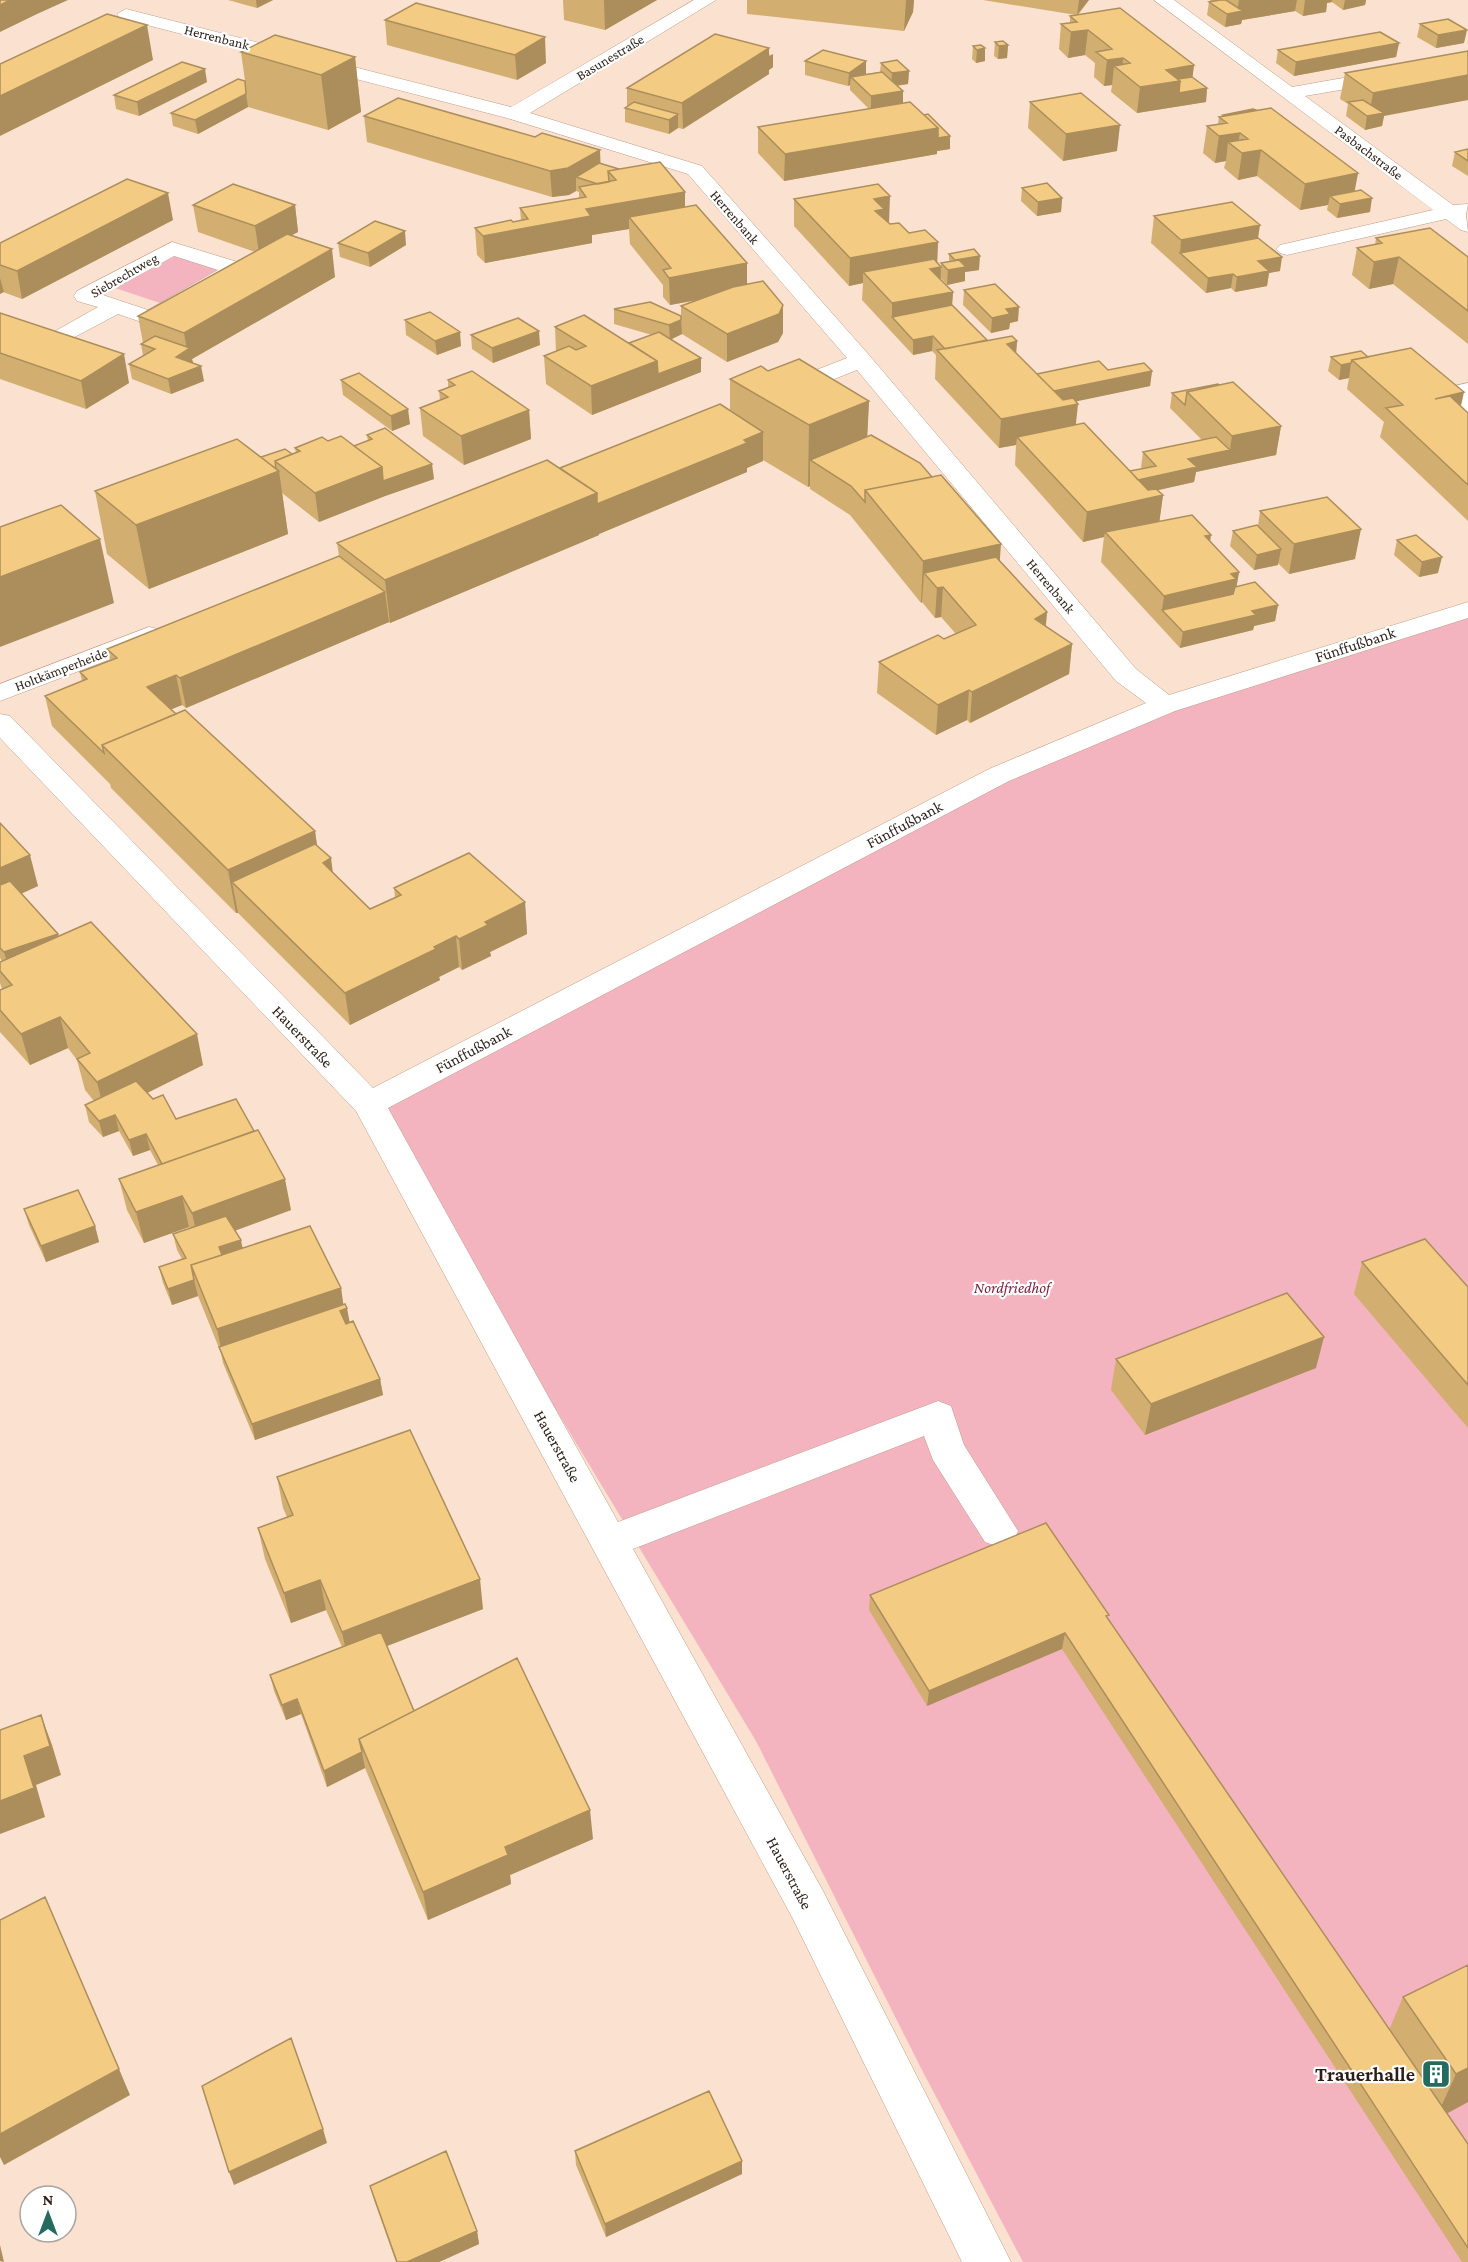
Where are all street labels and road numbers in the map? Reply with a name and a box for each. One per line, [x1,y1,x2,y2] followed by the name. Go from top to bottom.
[183,21,252,53] street label: Herrenbank
[573,31,647,83] street label: Basunestraße
[1332,121,1406,183] street label: Pasbachstraße
[707,187,763,248] street label: Herrenbank
[87,249,161,301] street label: Siebrechtweg
[1023,555,1079,617] street label: Herrenbank
[1313,623,1398,665] street label: Fünffußbank
[12,644,110,694] street label: Holtkämperheide
[863,797,945,852] street label: Fünffußbank
[269,1002,336,1071] street label: Hauerstraße
[432,1022,514,1077] street label: Fünffußbank
[531,1407,584,1485] street label: Hauerstraße
[763,1834,816,1912] street label: Hauerstraße

